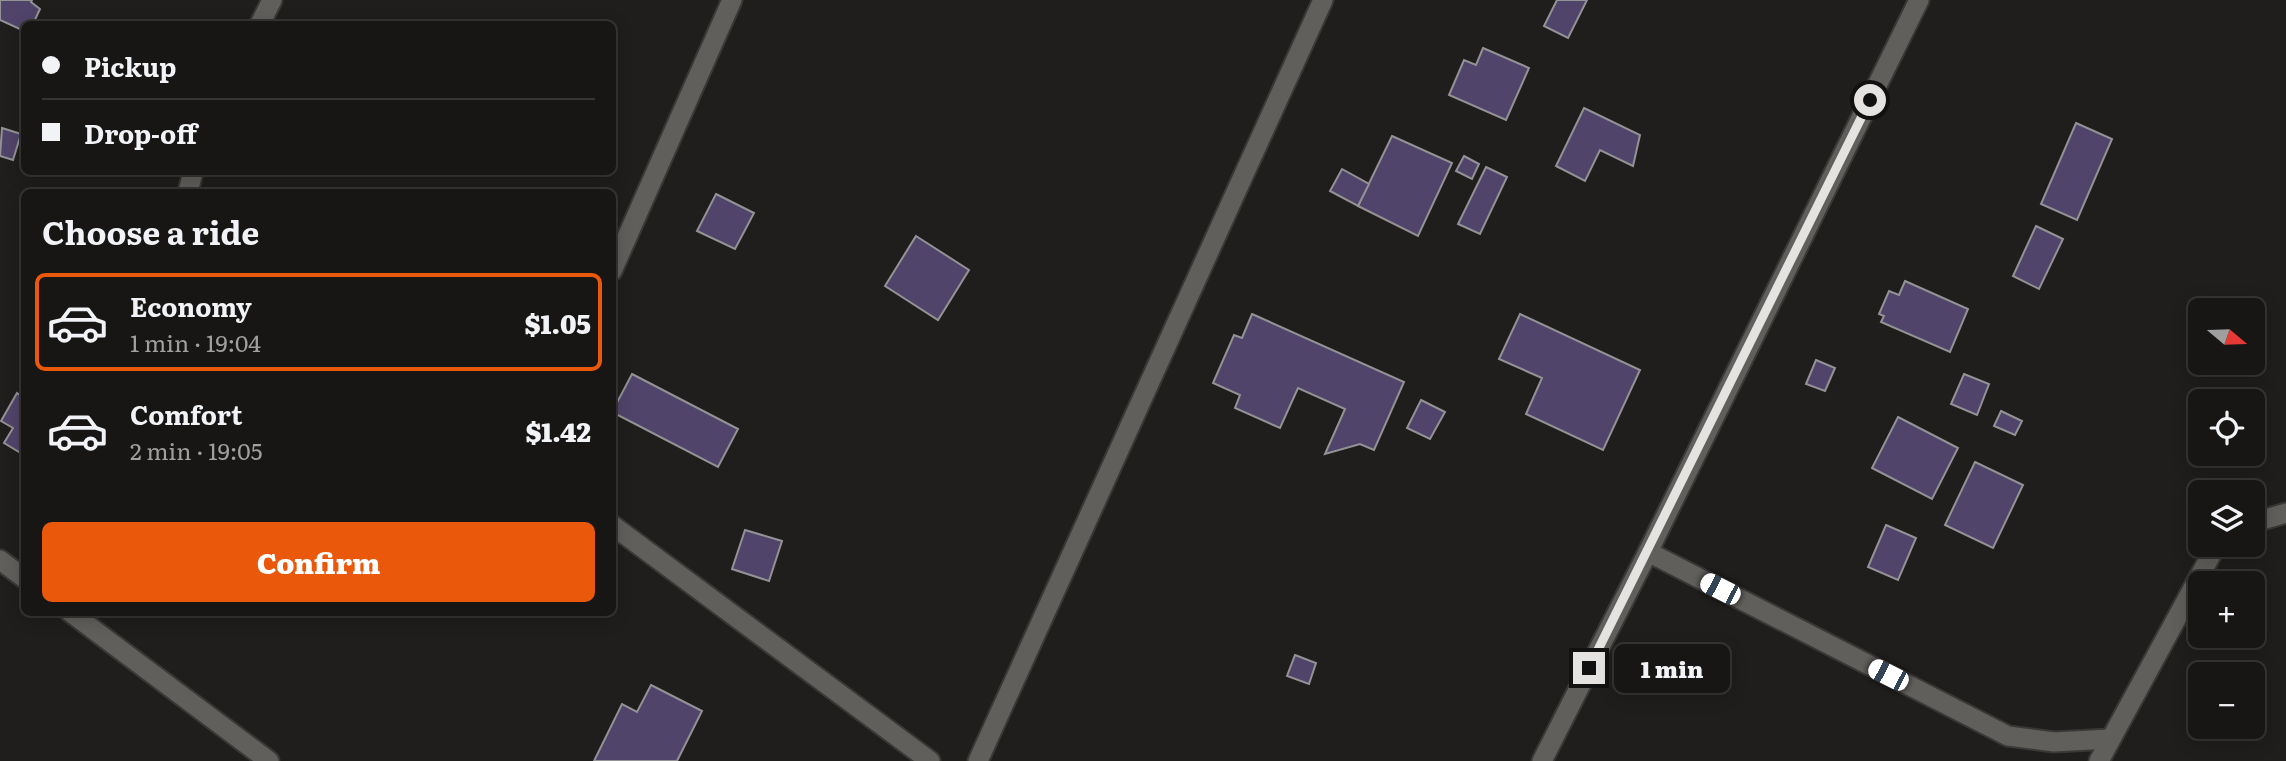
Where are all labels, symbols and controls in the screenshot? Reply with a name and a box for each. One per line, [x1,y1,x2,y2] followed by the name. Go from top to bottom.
[84,46,176,85] text: Pickup
[1854,84,1886,116] route start
[84,113,197,152] text: Drop-off
[42,207,259,255] text: Choose a ride
[130,286,252,325] text: Economy
[46,291,109,354] icon: car
[2188,298,2264,374] north arrow
[2188,298,2265,739] map controls
[525,303,591,342] text: $1.05
[130,325,261,359] text: 1 min · 19:04
[2188,389,2265,466] button: locate
[130,394,242,433] text: Comfort
[46,399,109,462] icon: car
[525,411,591,450] text: $1.42
[130,433,262,467] text: 2 min · 19:05
[2188,480,2265,557] button: layers
[42,522,595,602] button: Confirm
[1697,570,1744,608] car
[2188,571,2265,648] button: +
[1614,644,1729,692] callout: 1 min
[1641,651,1703,685] text: 1 min
[1573,652,1605,684] route end
[1865,656,1912,694] car
[2188,662,2265,739] button: −

